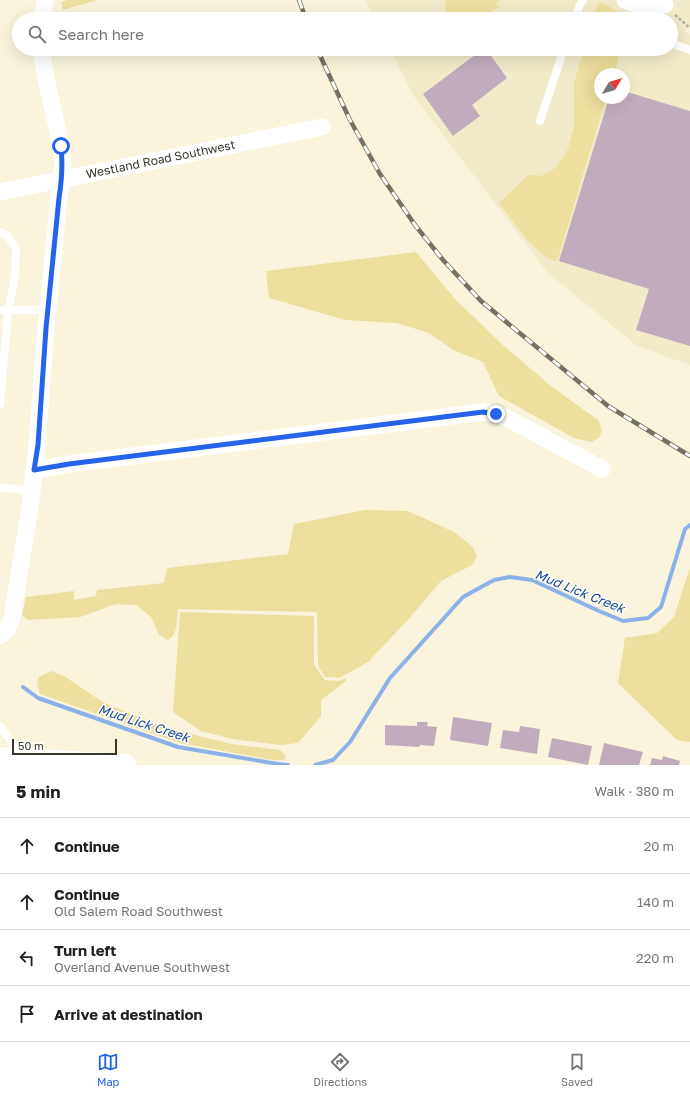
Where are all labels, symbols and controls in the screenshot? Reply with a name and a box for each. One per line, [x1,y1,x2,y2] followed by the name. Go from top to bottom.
[12,12,678,56] search box
[26,23,48,45] icon: search
[58,25,144,43] text: Search here
[594,68,630,104] north arrow
[52,137,70,155] route start
[85,137,237,181] street label: Westland Road Southwest
[487,405,505,423] route end
[533,566,629,617] water label: Mud Lick Creek
[96,701,193,746] water label: Mud Lick Creek
[12,737,117,756] scale bar
[18,739,44,752] text: 50 m
[16,781,60,802] text: 5 min
[594,783,674,799] text: Walk · 380 m
[16,835,38,857] icon: ahead
[54,837,120,855] text: Continue
[644,838,674,854] text: 20 m
[54,885,120,903] text: Continue
[16,891,38,913] icon: ahead
[637,894,674,910] text: 140 m
[54,903,223,919] text: Old Salem Road Southwest
[54,941,116,959] text: Turn left
[16,947,38,969] icon: left
[636,950,674,966] text: 220 m
[54,959,230,975] text: Overland Avenue Southwest
[16,1003,38,1025] icon: arrive
[54,1005,203,1023] text: Arrive at destination
[97,1051,119,1088] tab: Map
[313,1051,367,1088] tab: Directions
[561,1051,593,1088] tab: Saved

